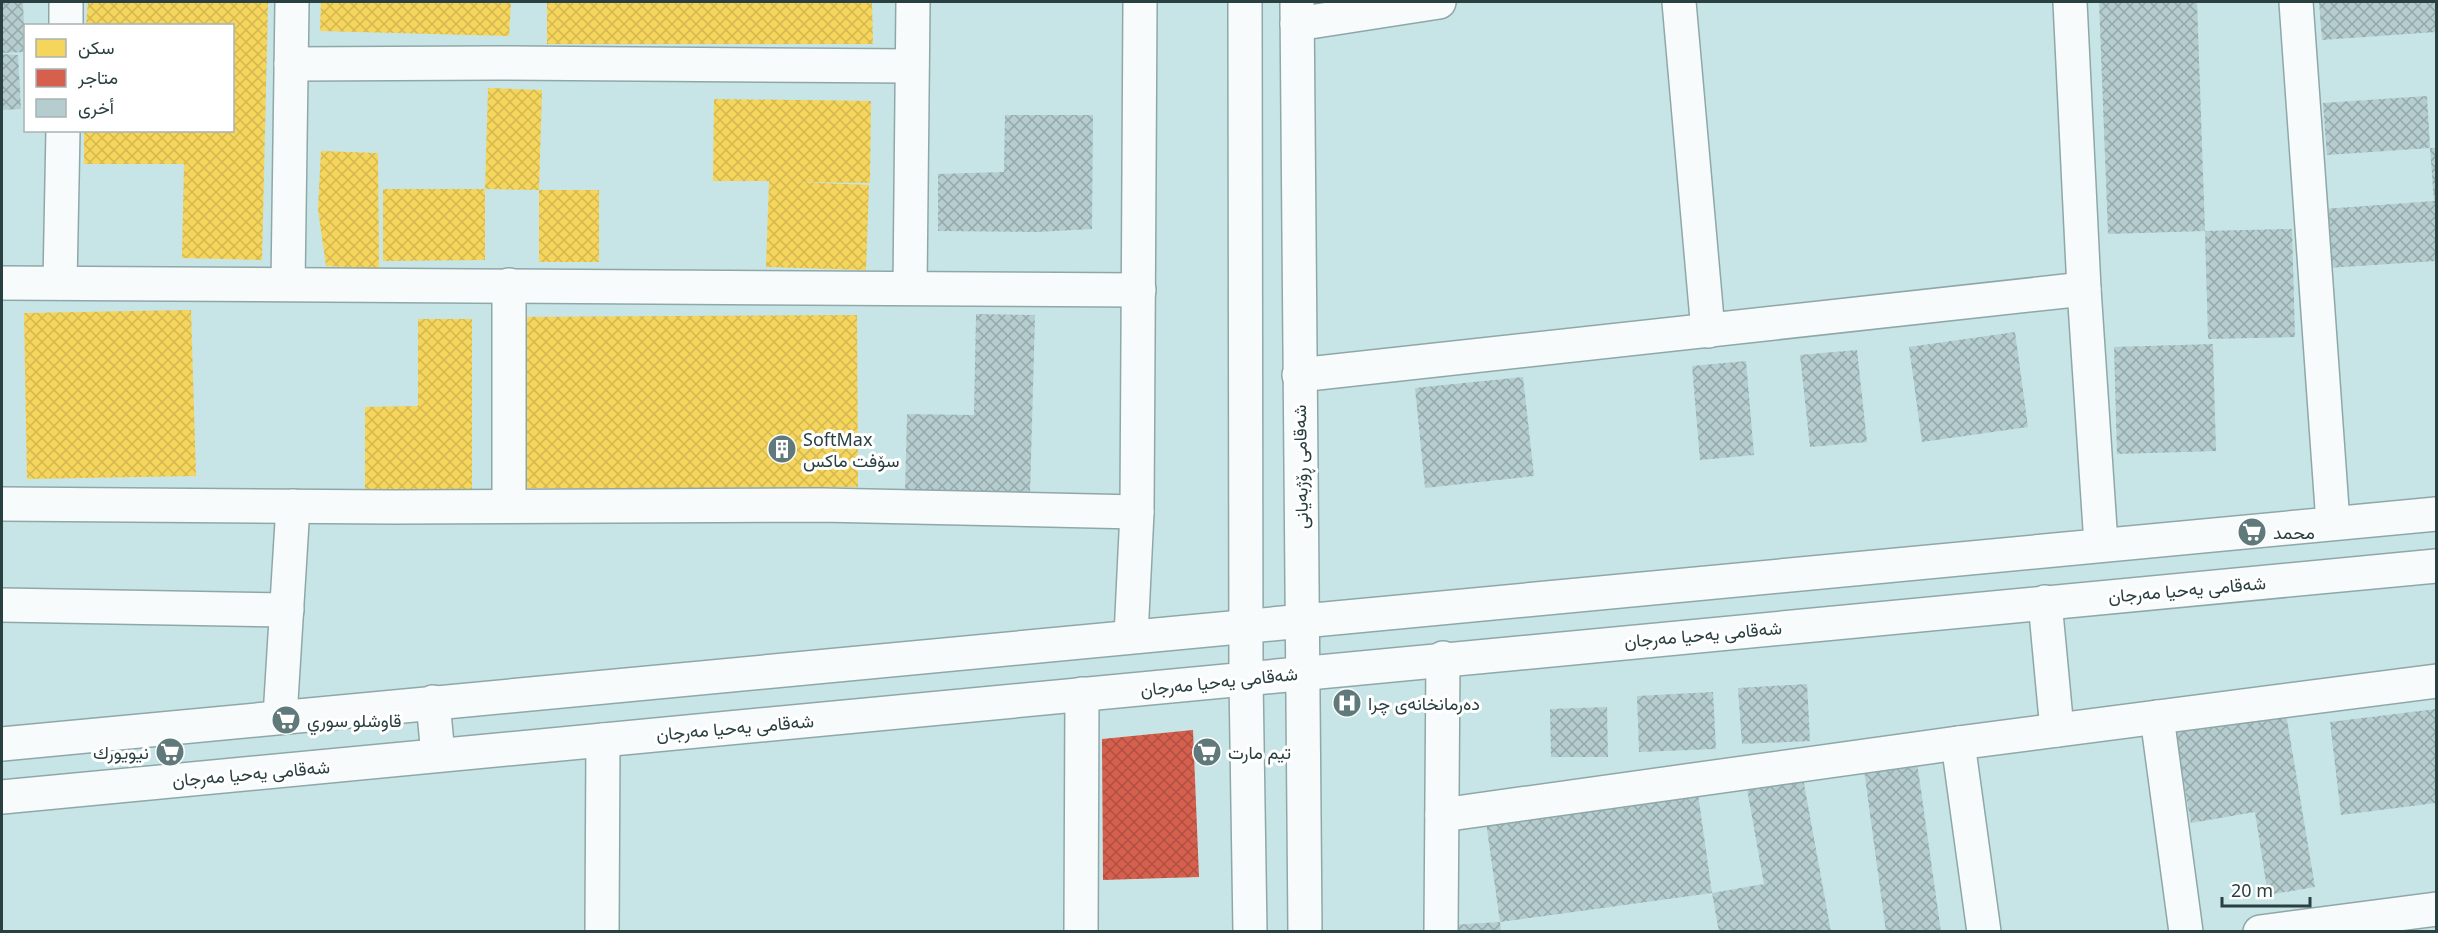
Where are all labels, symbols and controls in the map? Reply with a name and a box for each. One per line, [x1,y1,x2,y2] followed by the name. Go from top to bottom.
[24,24,234,132] legend
[78,35,114,59] text: سكن
[77,65,118,89] text: متاجر
[78,95,114,119] text: أخرى
[1287,405,1316,529] street label: شەقامی ڕۆژبەیانی
[803,427,899,472] place label: SoftMax سۆفت ماکس
[766,433,798,465] building icon: SoftMax سۆفت ماکس
[2236,516,2268,548] supermarket icon: محمد
[2273,520,2315,544] place label: محمد
[2107,570,2267,608] street label: شەقامی یەحیا مەرجان
[1623,615,1783,653] street label: شەقامی یەحیا مەرجان
[1139,661,1299,701] street label: شەقامی یەحیا مەرجان
[1331,687,1363,719] hospital icon: دەرمانخانەی چرا
[1368,691,1480,716] place label: دەرمانخانەی چرا
[270,704,302,736] supermarket icon: قاوشلو سوري
[307,708,402,736] place label: قاوشلو سوري
[655,708,815,746] street label: شەقامی یەحیا مەرجان
[154,736,186,768] supermarket icon: نيويورك
[1191,736,1223,768] supermarket icon: تیم مارت
[93,740,149,764] place label: نيويورك
[1228,740,1291,765] place label: تیم مارت
[171,754,331,792] street label: شەقامی یەحیا مەرجان
[2222,870,2310,908] scale bar
[2231,878,2273,902] text: 20 m

